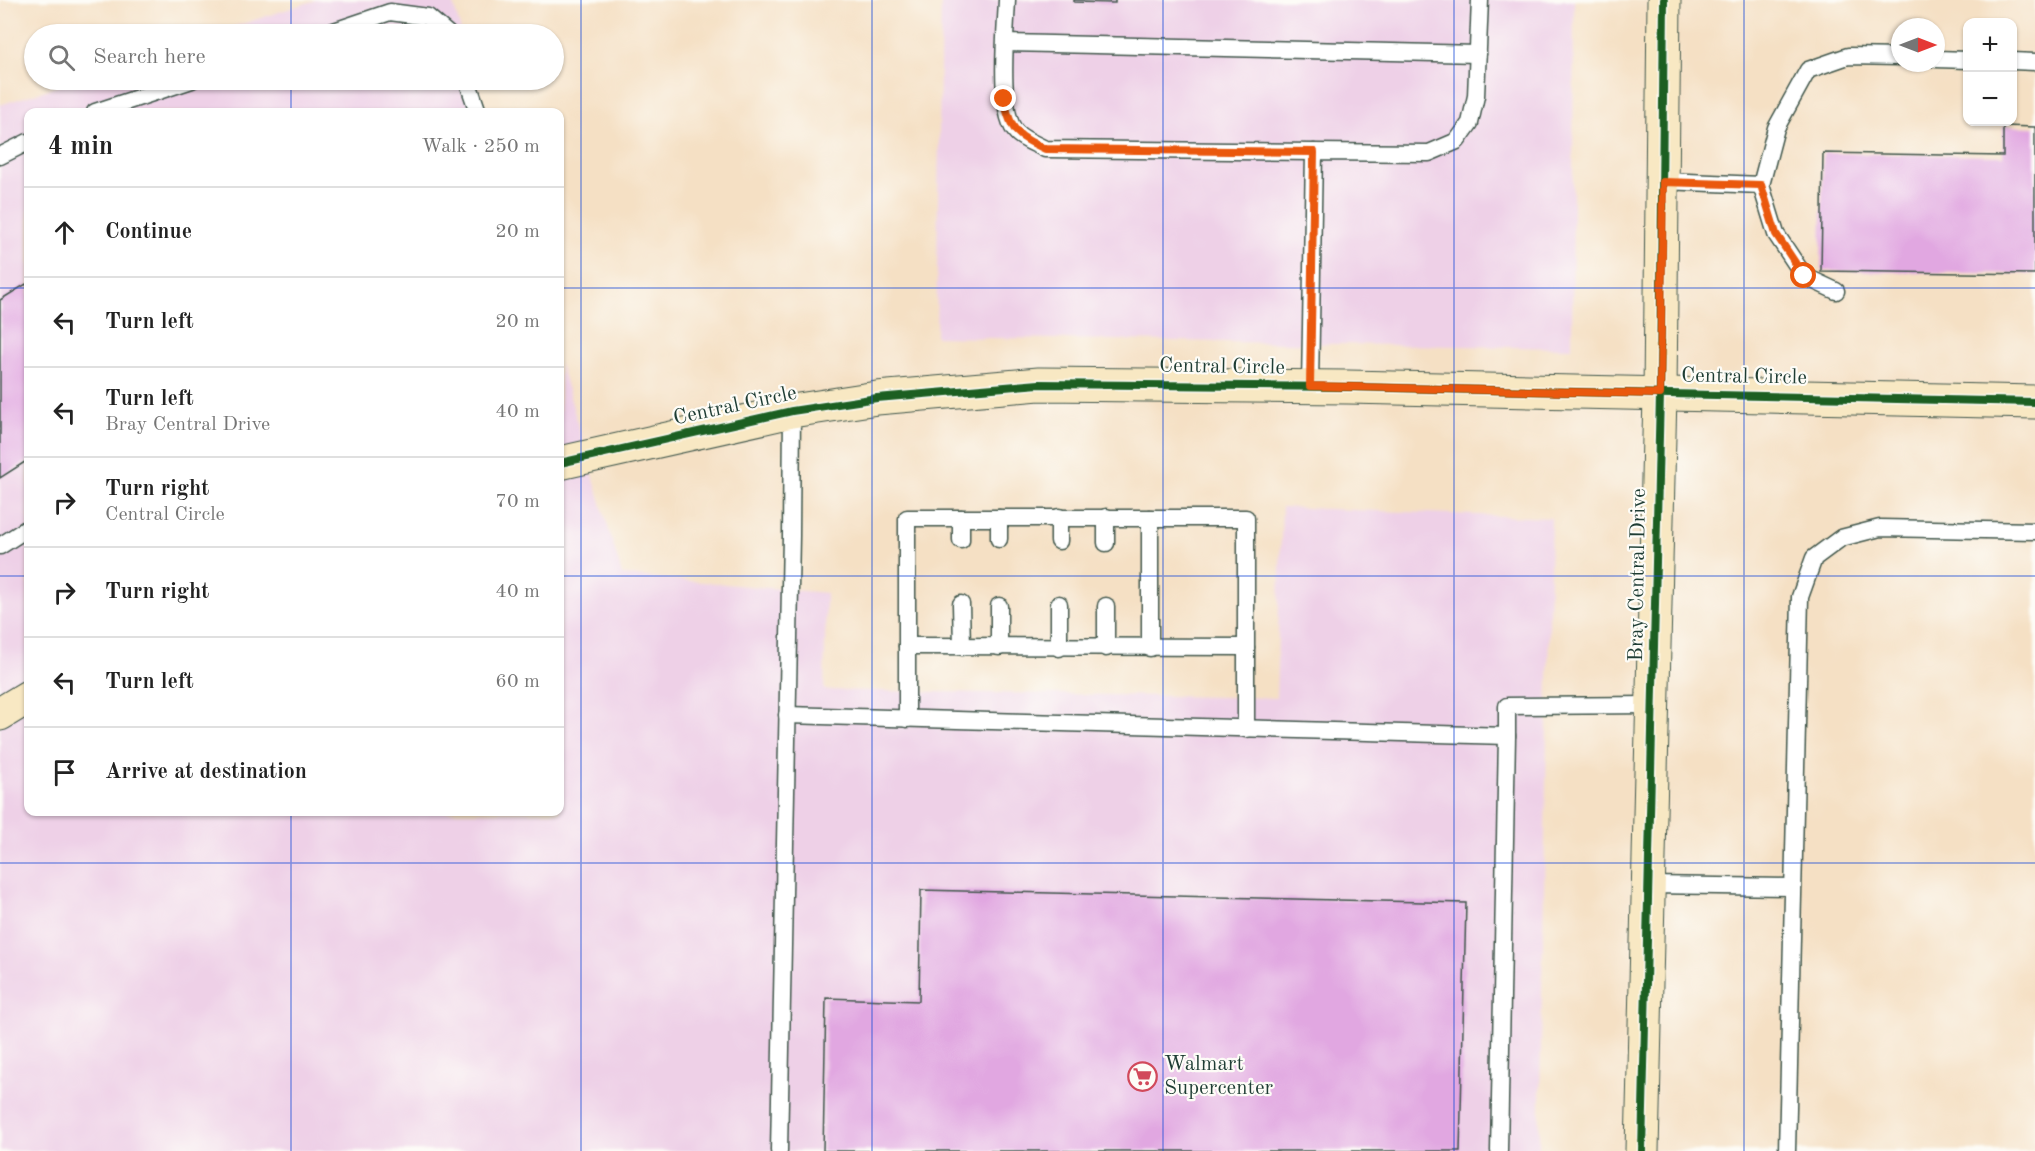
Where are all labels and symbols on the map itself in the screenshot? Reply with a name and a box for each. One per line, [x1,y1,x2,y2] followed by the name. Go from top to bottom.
[1891,18,1945,72] north arrow
[990,85,1016,111] route end
[1790,262,1816,288] route start
[1159,355,1285,379] street label: Central Circle
[1681,365,1807,389] street label: Central Circle
[671,383,799,429] street label: Central Circle
[1626,488,1650,662] street label: Bray Central Drive
[1164,1054,1274,1099] place label: Walmart Supercenter
[1127,1060,1159,1092] supermarket icon: Walmart Supercenter

